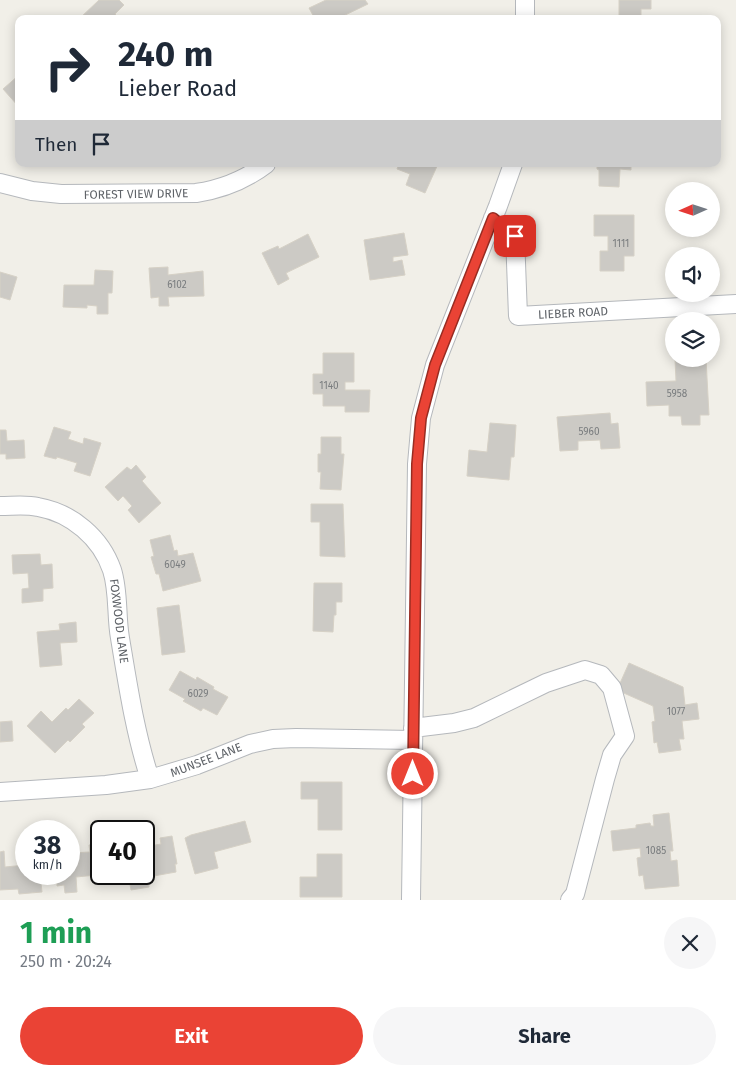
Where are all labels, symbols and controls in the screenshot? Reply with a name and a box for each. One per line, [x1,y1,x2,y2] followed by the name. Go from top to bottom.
[118,33,213,75] text: 240 m
[35,35,100,100] icon: right
[118,75,237,102] text: Lieber Road
[87,130,115,158] icon: arrive
[35,133,77,156] text: Then
[665,182,720,238] north arrow
[665,182,720,367] map controls
[84,186,188,202] street label: FOREST VIEW DRIVE
[494,215,536,257] pin
[501,222,529,250] icon: arrive
[613,238,629,250] house number: 1111
[665,247,720,302] button: sound
[167,279,187,291] house number: 6102
[538,304,609,322] street label: LIEBER ROAD
[665,312,720,367] button: layers
[319,380,339,392] house number: 1140
[667,388,688,400] house number: 5958
[578,426,600,438] house number: 5960
[164,559,186,571] house number: 6049
[107,578,131,664] street label: FOXWOOD LANE
[188,688,208,700] house number: 6029
[667,706,686,718] house number: 1077
[168,740,244,780] street label: MUNSEE LANE
[386,747,438,799] position arrow
[90,820,155,885] speed limit sign: 40
[34,831,61,861] text: 38
[646,845,666,857] house number: 1085
[33,858,62,872] text: km/h
[20,915,92,951] text: 1 min
[664,917,716,969] button: close
[20,952,112,971] text: 250 m · 20:24
[20,1007,363,1065] button: Exit
[373,1007,716,1065] button: Share

